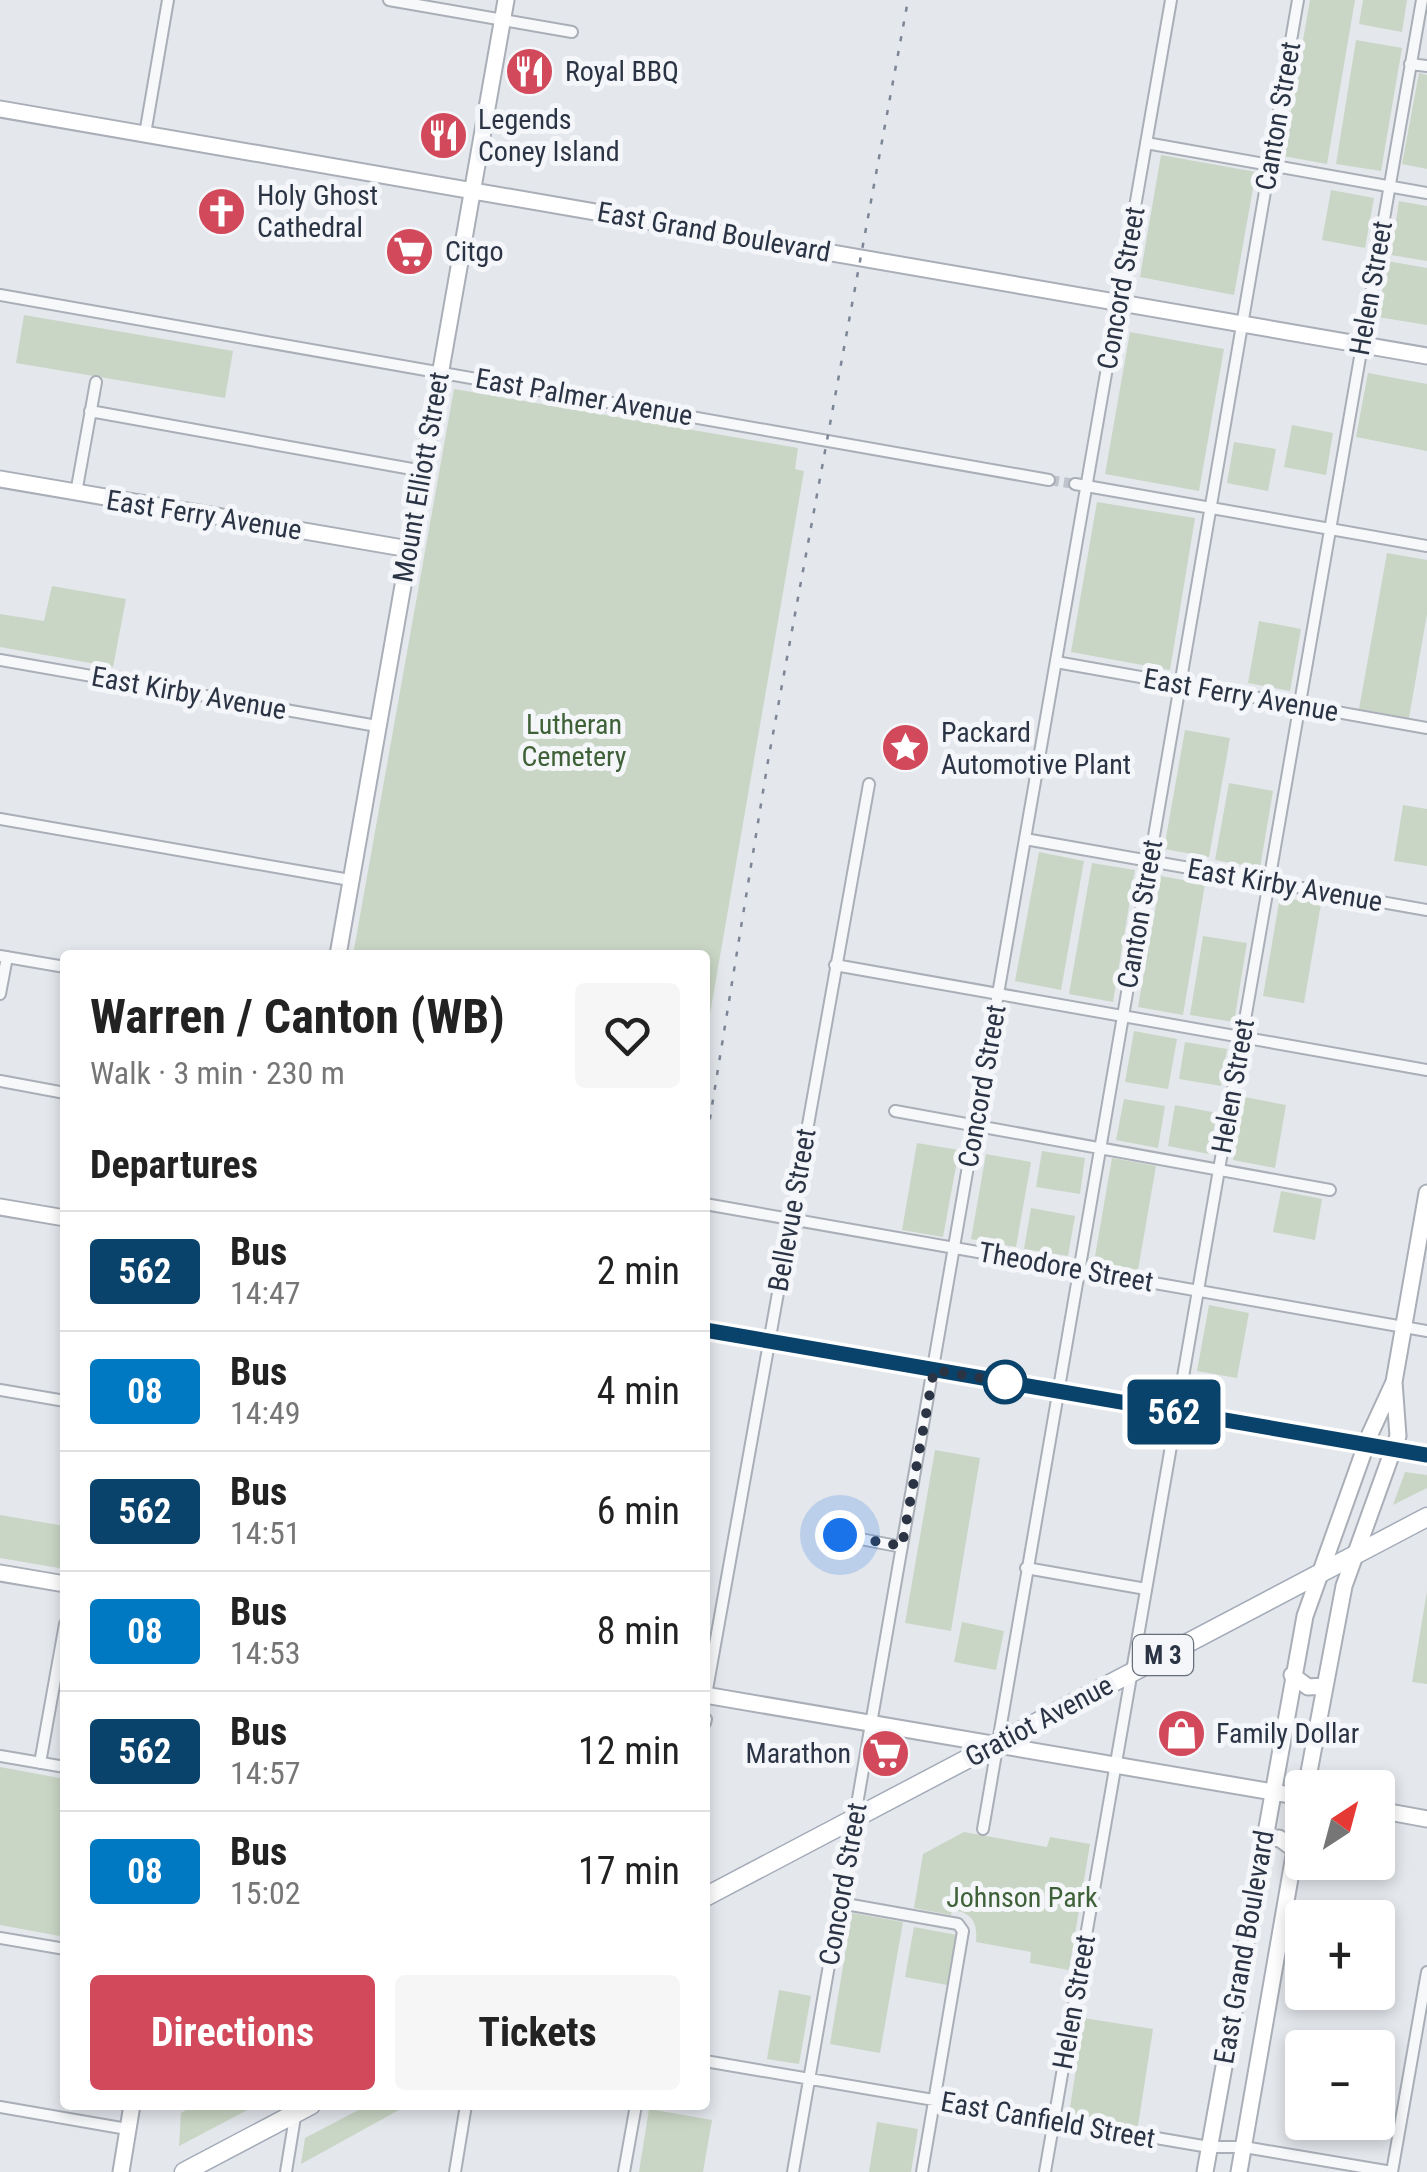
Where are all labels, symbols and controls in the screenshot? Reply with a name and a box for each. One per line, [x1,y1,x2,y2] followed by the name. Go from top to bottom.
[1249,39,1307,193] street label: Canton Street
[504,45,556,97] restaurant icon: Royal BBQ
[565,55,679,88] place label: Royal BBQ
[478,103,620,168] place label: Legends Coney Island
[417,109,469,161] restaurant icon: Legends Coney Island
[257,179,378,244] place label: Holy Ghost Cathedral
[196,185,248,237] church icon: Holy Ghost Cathedral
[595,195,833,269] street label: East Grand Boulevard
[1090,204,1152,372] street label: Concord Street
[1343,218,1399,358] street label: Helen Street
[384,225,436,277] supermarket icon: Citgo
[445,235,503,268] place label: Citgo
[473,362,695,432] street label: East Palmer Avenue
[386,369,456,585] street label: Mount Elliott Street
[104,483,304,547] street label: East Ferry Avenue
[89,660,289,726] street label: East Kirby Avenue
[1141,662,1341,728] street label: East Ferry Avenue
[521,708,627,773] park label: Lutheran Cemetery
[941,716,1131,781] place label: Packard Automotive Plant
[880,722,932,774] place icon: Packard Automotive Plant
[1111,837,1169,991] street label: Canton Street
[1185,852,1385,918] street label: East Kirby Avenue
[575,983,680,1088] button: heart
[90,988,505,1045] text: Warren / Canton (WB)
[951,1002,1013,1170] street label: Concord Street
[1205,1016,1261,1156] street label: Helen Street
[90,1054,345,1092] text: Walk · 3 min · 230 m
[761,1126,823,1294] street label: Bellevue Street
[90,1143,258,1187] text: Departures
[230,1230,287,1274] text: Bus
[976,1235,1156,1299] street label: Theodore Street
[597,1249,680,1293] text: 2 min
[118,1251,172,1292] text: 562
[230,1274,301,1312] text: 14:47
[230,1350,287,1394] text: Bus
[984,1361,1026,1403] unlabelled marker
[597,1369,680,1413] text: 4 min
[127,1371,163,1412] text: 08
[1116,1380,1232,1444] line badge: 562
[1147,1392,1201,1433] text: 562
[230,1394,301,1432] text: 14:49
[230,1470,287,1514] text: Bus
[597,1489,680,1533] text: 6 min
[118,1491,172,1532] text: 562
[815,1510,865,1560] your location
[230,1514,301,1552] text: 14:51
[230,1590,287,1634] text: Bus
[597,1609,680,1653] text: 8 min
[127,1611,163,1652] text: 08
[230,1634,301,1672] text: 14:53
[1133,1635,1193,1675] road number: M 3
[960,1668,1118,1774] street label: Gratiot Avenue
[1155,1707,1207,1759] shop icon: Family Dollar
[230,1710,287,1754] text: Bus
[1216,1717,1359,1750] place label: Family Dollar
[860,1727,912,1779] supermarket icon: Marathon
[578,1729,680,1773] text: 12 min
[118,1731,172,1772] text: 562
[746,1737,851,1770] place label: Marathon
[230,1754,301,1792] text: 14:57
[1285,1770,1395,1880] north arrow
[1285,1770,1395,2140] map controls
[812,1800,874,1968] street label: Concord Street
[1207,1828,1281,2066] street label: East Grand Boulevard
[230,1830,287,1874] text: Bus
[578,1849,680,1893] text: 17 min
[127,1851,163,1892] text: 08
[230,1874,301,1912] text: 15:02
[946,1881,1098,1914] park label: Johnson Park
[1285,1900,1395,2010] button: +
[1046,1932,1102,2072] street label: Helen Street
[90,1975,375,2090] button: Directions
[395,1975,680,2090] button: Tickets
[1285,2030,1395,2140] button: −
[938,2085,1158,2155] street label: East Canfield Street

